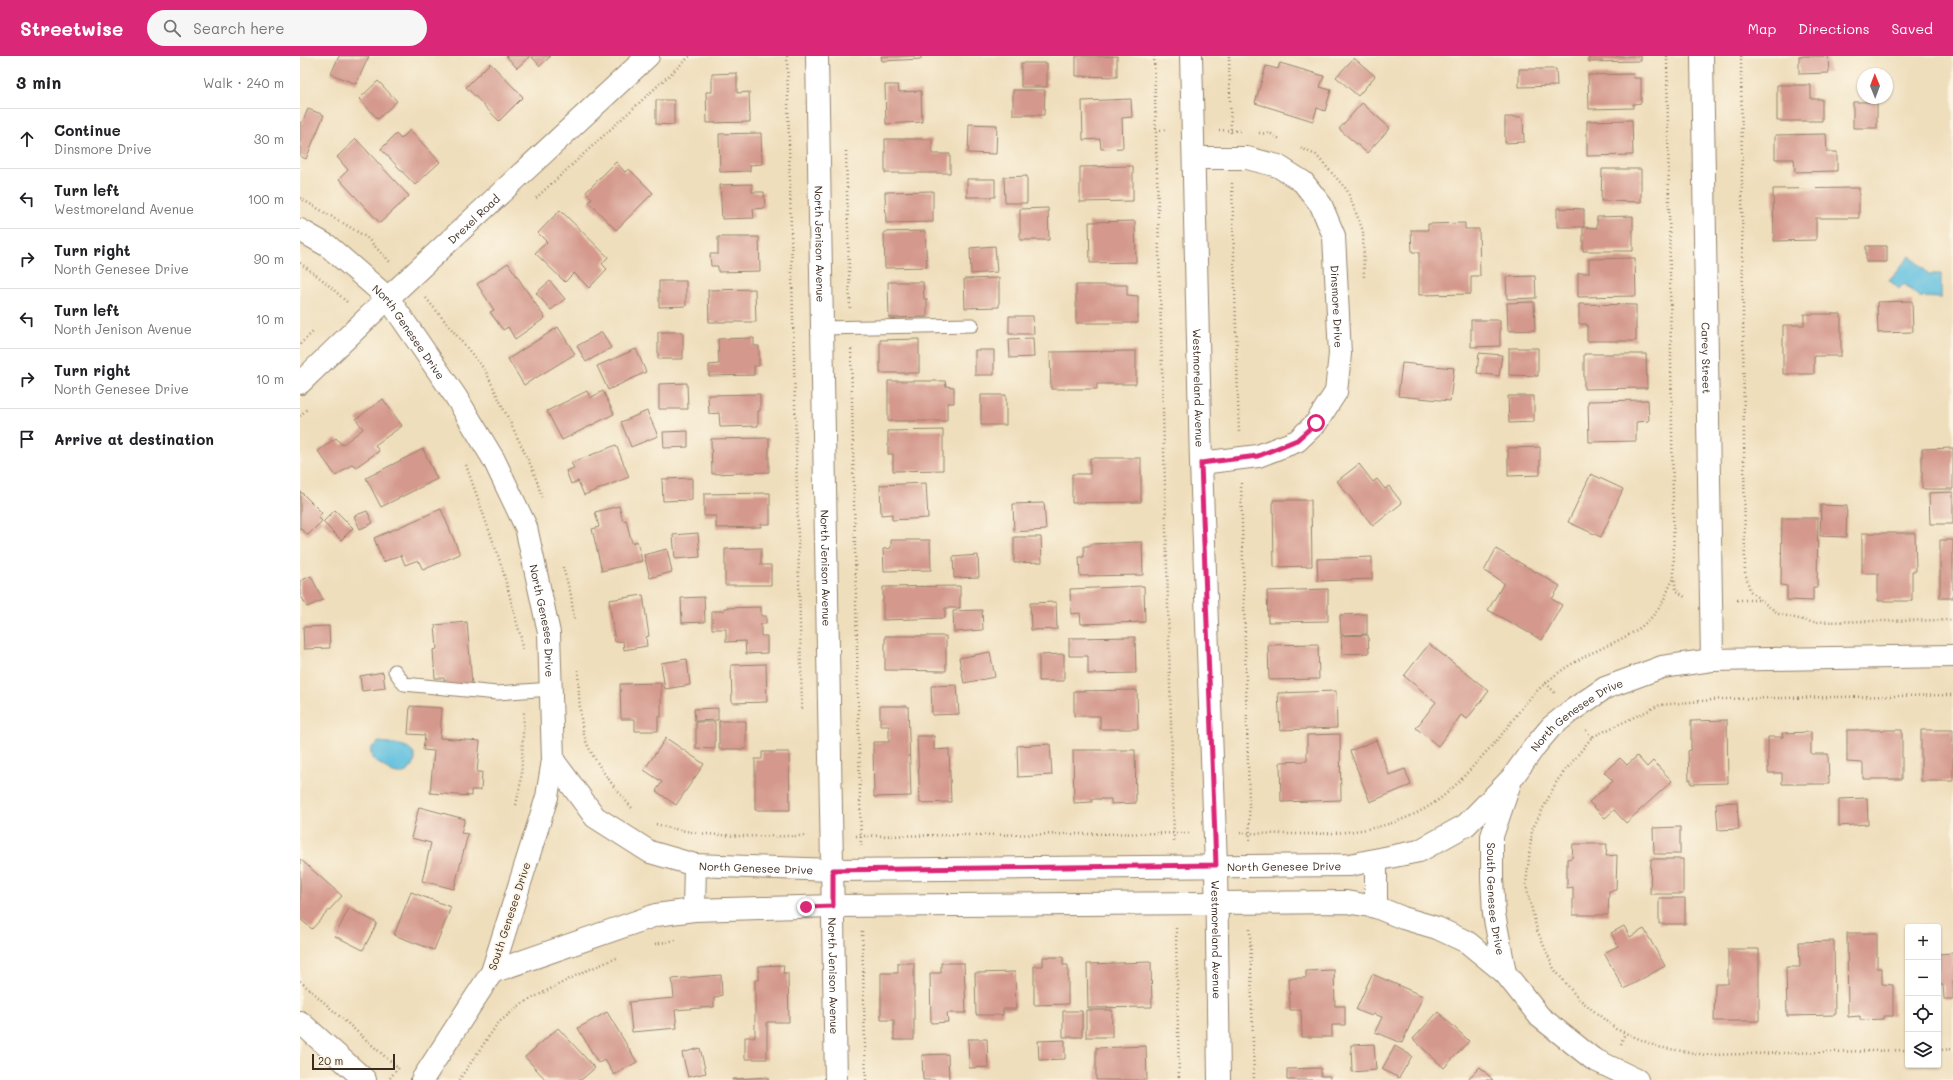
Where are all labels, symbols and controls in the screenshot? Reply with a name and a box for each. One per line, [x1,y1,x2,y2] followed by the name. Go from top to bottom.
[147,10,427,46] search box
[20,16,123,41] text: Streetwise
[161,17,183,39] icon: search
[193,18,285,38] text: Search here
[1748,19,1776,38] text: Map
[1798,19,1869,38] text: Directions
[1891,19,1933,38] text: Saved
[1857,68,1893,104] north arrow
[16,71,61,93] text: 3 min
[203,74,284,91] text: Walk · 240 m
[54,120,121,140] text: Continue
[16,128,38,150] icon: ahead
[254,130,284,147] text: 30 m
[54,140,152,157] text: Dinsmore Drive
[54,180,119,200] text: Turn left
[812,185,829,303] street label: North Jenison Avenue
[16,188,38,210] icon: left
[248,190,284,207] text: 100 m
[444,191,503,247] street label: Drexel Road
[54,200,194,217] text: Westmoreland Avenue
[54,240,131,260] text: Turn right
[16,248,38,270] icon: right
[254,250,284,267] text: 90 m
[54,260,189,277] text: North Genesee Drive
[1328,265,1347,348] street label: Dinsmore Drive
[370,281,449,382] street label: North Genesee Drive
[54,300,119,320] text: Turn left
[16,308,38,330] icon: left
[256,310,284,327] text: 10 m
[54,320,192,337] text: North Jenison Avenue
[1699,322,1715,394] street label: Carey Street
[1190,328,1208,448] street label: Westmoreland Avenue
[54,360,131,380] text: Turn right
[16,368,38,390] icon: right
[256,370,284,387] text: 10 m
[54,380,189,397] text: North Genesee Drive
[1307,414,1325,432] route start
[16,428,38,450] icon: arrive
[54,429,214,449] text: Arrive at destination
[818,509,835,627] street label: North Jenison Avenue
[527,563,558,678] street label: North Genesee Drive
[1526,675,1625,754] street label: North Genesee Drive
[1484,843,1509,956] street label: South Genesee Drive
[699,858,814,877] street label: North Genesee Drive
[1227,858,1341,874] street label: North Genesee Drive
[484,860,534,972] street label: South Genesee Drive
[1209,880,1225,999] street label: Westmoreland Avenue
[797,898,815,916] route end
[825,917,843,1035] street label: North Jenison Avenue
[1905,924,1941,1068] map controls
[1905,924,1941,960] button: +
[1905,960,1941,996] button: −
[1905,996,1941,1032] button: locate
[1905,1032,1941,1068] button: layers
[312,1052,395,1071] scale bar
[318,1053,343,1068] text: 20 m

